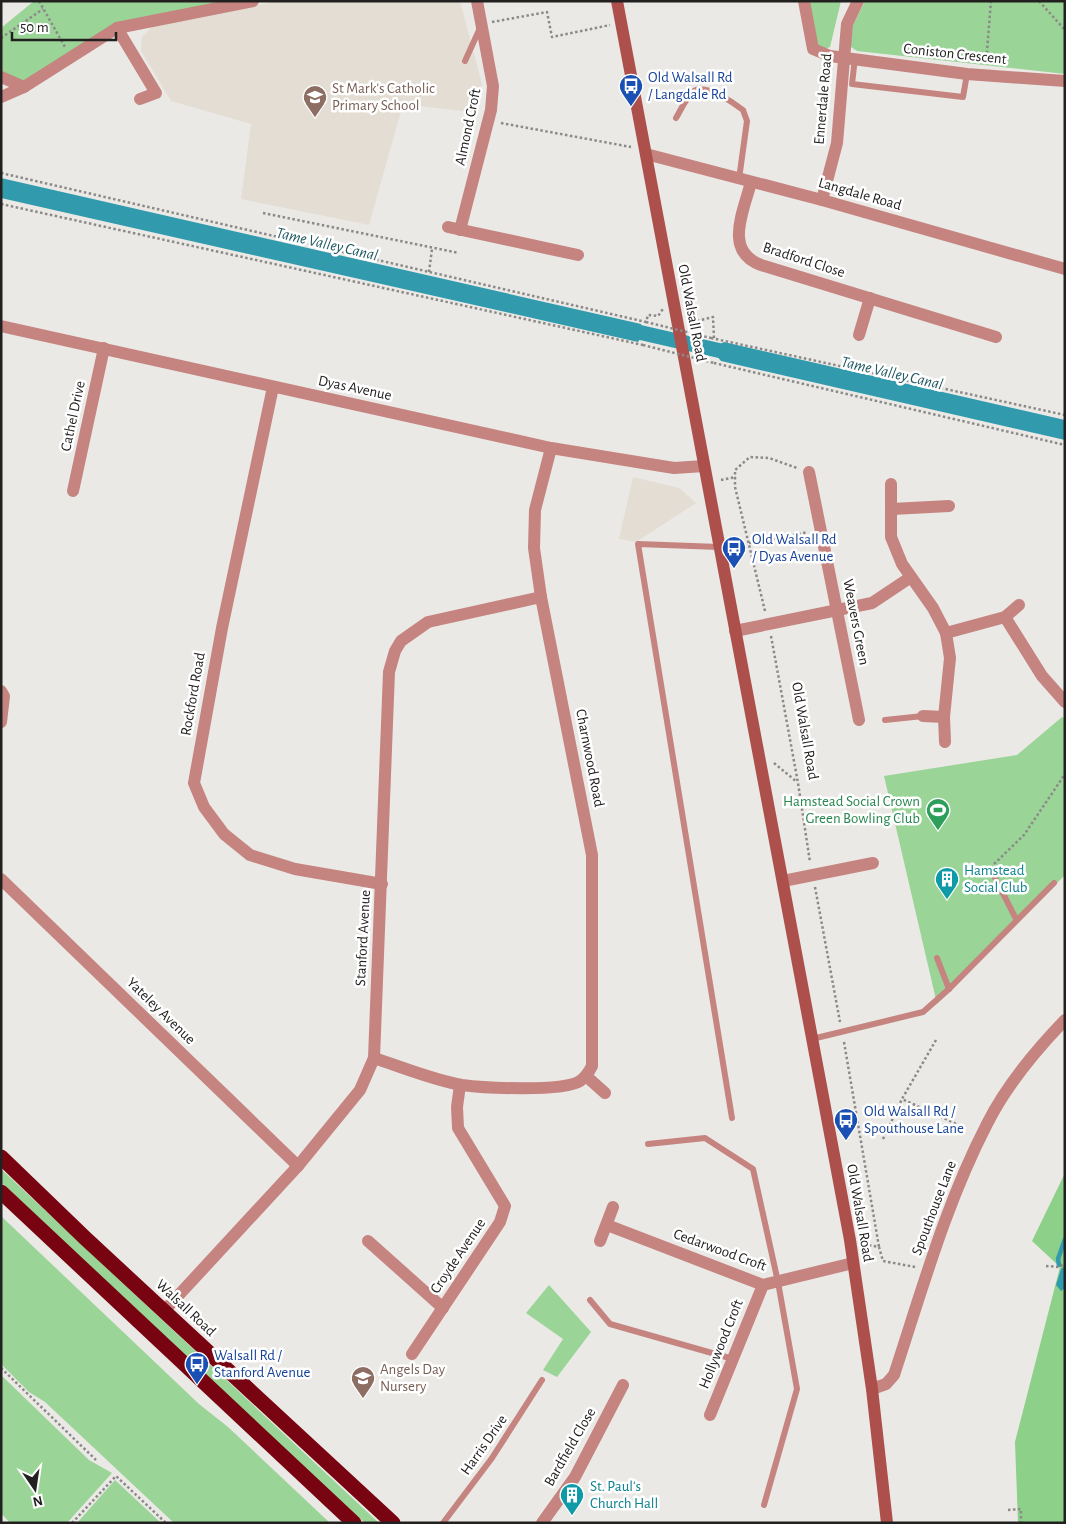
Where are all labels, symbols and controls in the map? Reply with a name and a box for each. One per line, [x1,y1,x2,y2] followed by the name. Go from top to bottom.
[12,10,116,42] scale bar
[20,20,49,35] text: 50 m
[903,41,1008,67] street label: Coniston Crescent
[812,52,834,145] street label: Ennerdale Road
[648,70,733,102] place label: Old Walsall Rd / Langdale Rd
[618,73,644,107] bus stop icon: Old Walsall Rd / Langdale Rd
[332,81,435,113] place label: St Mark's Catholic Primary School
[302,84,328,118] school or university icon: St Mark's Catholic Primary School
[453,87,484,167] street label: Almond Croft
[817,175,903,213] street label: Langdale Road
[274,224,380,264] water label: Tame Valley Canal
[761,240,847,280] street label: Bradford Close
[675,263,709,363] street label: Old Walsall Road
[839,353,945,393] water label: Tame Valley Canal
[317,373,393,403] street label: Dyas Avenue
[58,379,88,453] street label: Cathel Drive
[752,532,837,564] place label: Old Walsall Rd / Dyas Avenue
[721,535,747,569] bus stop icon: Old Walsall Rd / Dyas Avenue
[840,578,872,666] street label: Weavers Green
[178,651,208,737] street label: Rockford Road
[789,681,821,781] street label: Old Walsall Road
[573,708,607,808] street label: Charnwood Road
[783,794,920,826] place label: Hamstead Social Crown Green Bowling Club
[925,797,951,831] sports icon: Hamstead Social Crown Green Bowling Club
[964,863,1028,895] place label: Hamstead Social Club
[934,866,960,900] building icon: Hamstead Social Club
[353,889,373,987] street label: Stanford Avenue
[124,975,198,1047] street label: Yateley Avenue
[864,1104,964,1136] place label: Old Walsall Rd / Spouthouse Lane
[833,1107,859,1141] bus stop icon: Old Walsall Rd / Spouthouse Lane
[909,1159,959,1257] street label: Spouthouse Lane
[844,1163,876,1263] street label: Old Walsall Road
[428,1216,488,1296] street label: Croyde Avenue
[672,1226,769,1274] street label: Cedarwood Croft
[153,1277,219,1339] street label: Walsall Road
[696,1297,746,1391] street label: Hollywood Croft
[214,1348,311,1380] place label: Walsall Rd / Stanford Avenue
[184,1351,210,1385] bus stop icon: Walsall Rd / Stanford Avenue
[380,1362,446,1394] place label: Angels Day Nursery
[350,1365,376,1399] school or university icon: Angels Day Nursery
[542,1405,599,1489] street label: Bardfield Close
[458,1412,510,1478] street label: Harris Drive
[10,1464,60,1514] north arrow
[590,1479,658,1511] place label: St. Paul's Church Hall
[559,1482,585,1516] building icon: St. Paul's Church Hall
[31,1493,44,1509] text: N

